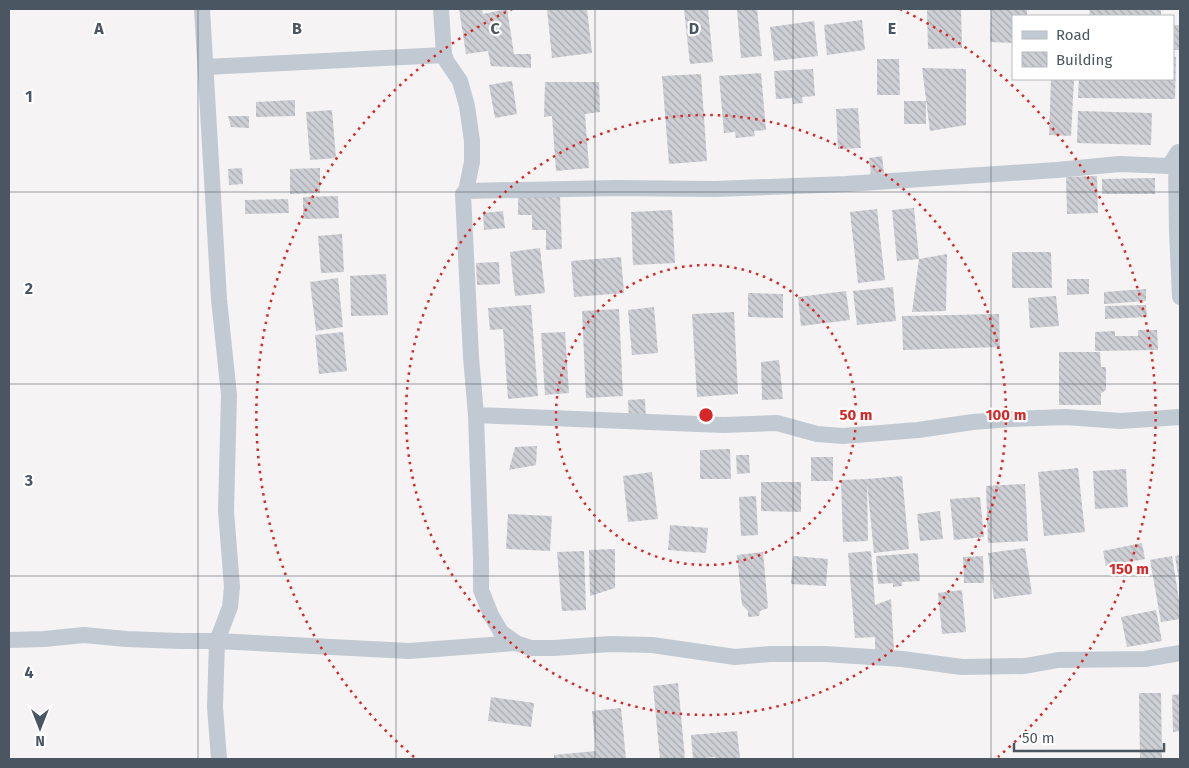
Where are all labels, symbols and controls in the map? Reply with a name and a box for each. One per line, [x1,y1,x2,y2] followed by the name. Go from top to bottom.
[1012,15,1174,80] legend
[93,19,104,38] text: A
[292,19,302,38] text: B
[490,19,500,38] text: C
[689,19,699,38] text: D
[888,19,896,38] text: E
[1056,26,1091,44] text: Road
[1056,51,1112,69] text: Building
[25,87,33,106] text: 1
[25,279,33,298] text: 2
[697,406,715,424] centre of rings
[839,406,873,424] text: 50 m
[986,406,1026,424] text: 100 m
[24,471,33,490] text: 3
[1109,560,1149,578] text: 150 m
[24,663,34,682] text: 4
[15,703,65,753] north arrow
[1014,720,1164,752] scale bar
[1022,729,1055,747] text: 50 m
[35,732,45,749] text: N

